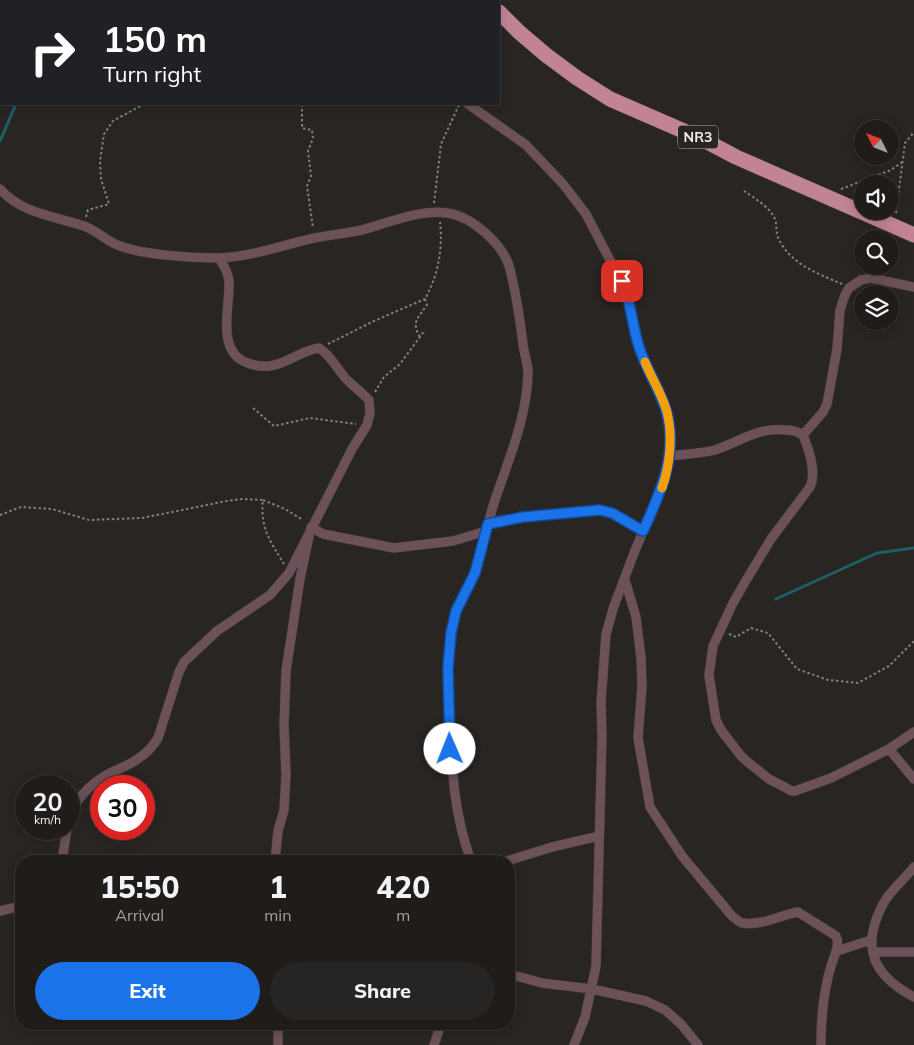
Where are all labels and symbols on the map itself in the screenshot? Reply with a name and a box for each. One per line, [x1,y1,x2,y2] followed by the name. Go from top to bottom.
[854,120,899,165] north arrow
[678,125,718,148] road number: NR3
[601,260,643,302] pin
[423,722,475,774] position arrow
[90,775,155,840] speed limit sign: 30

